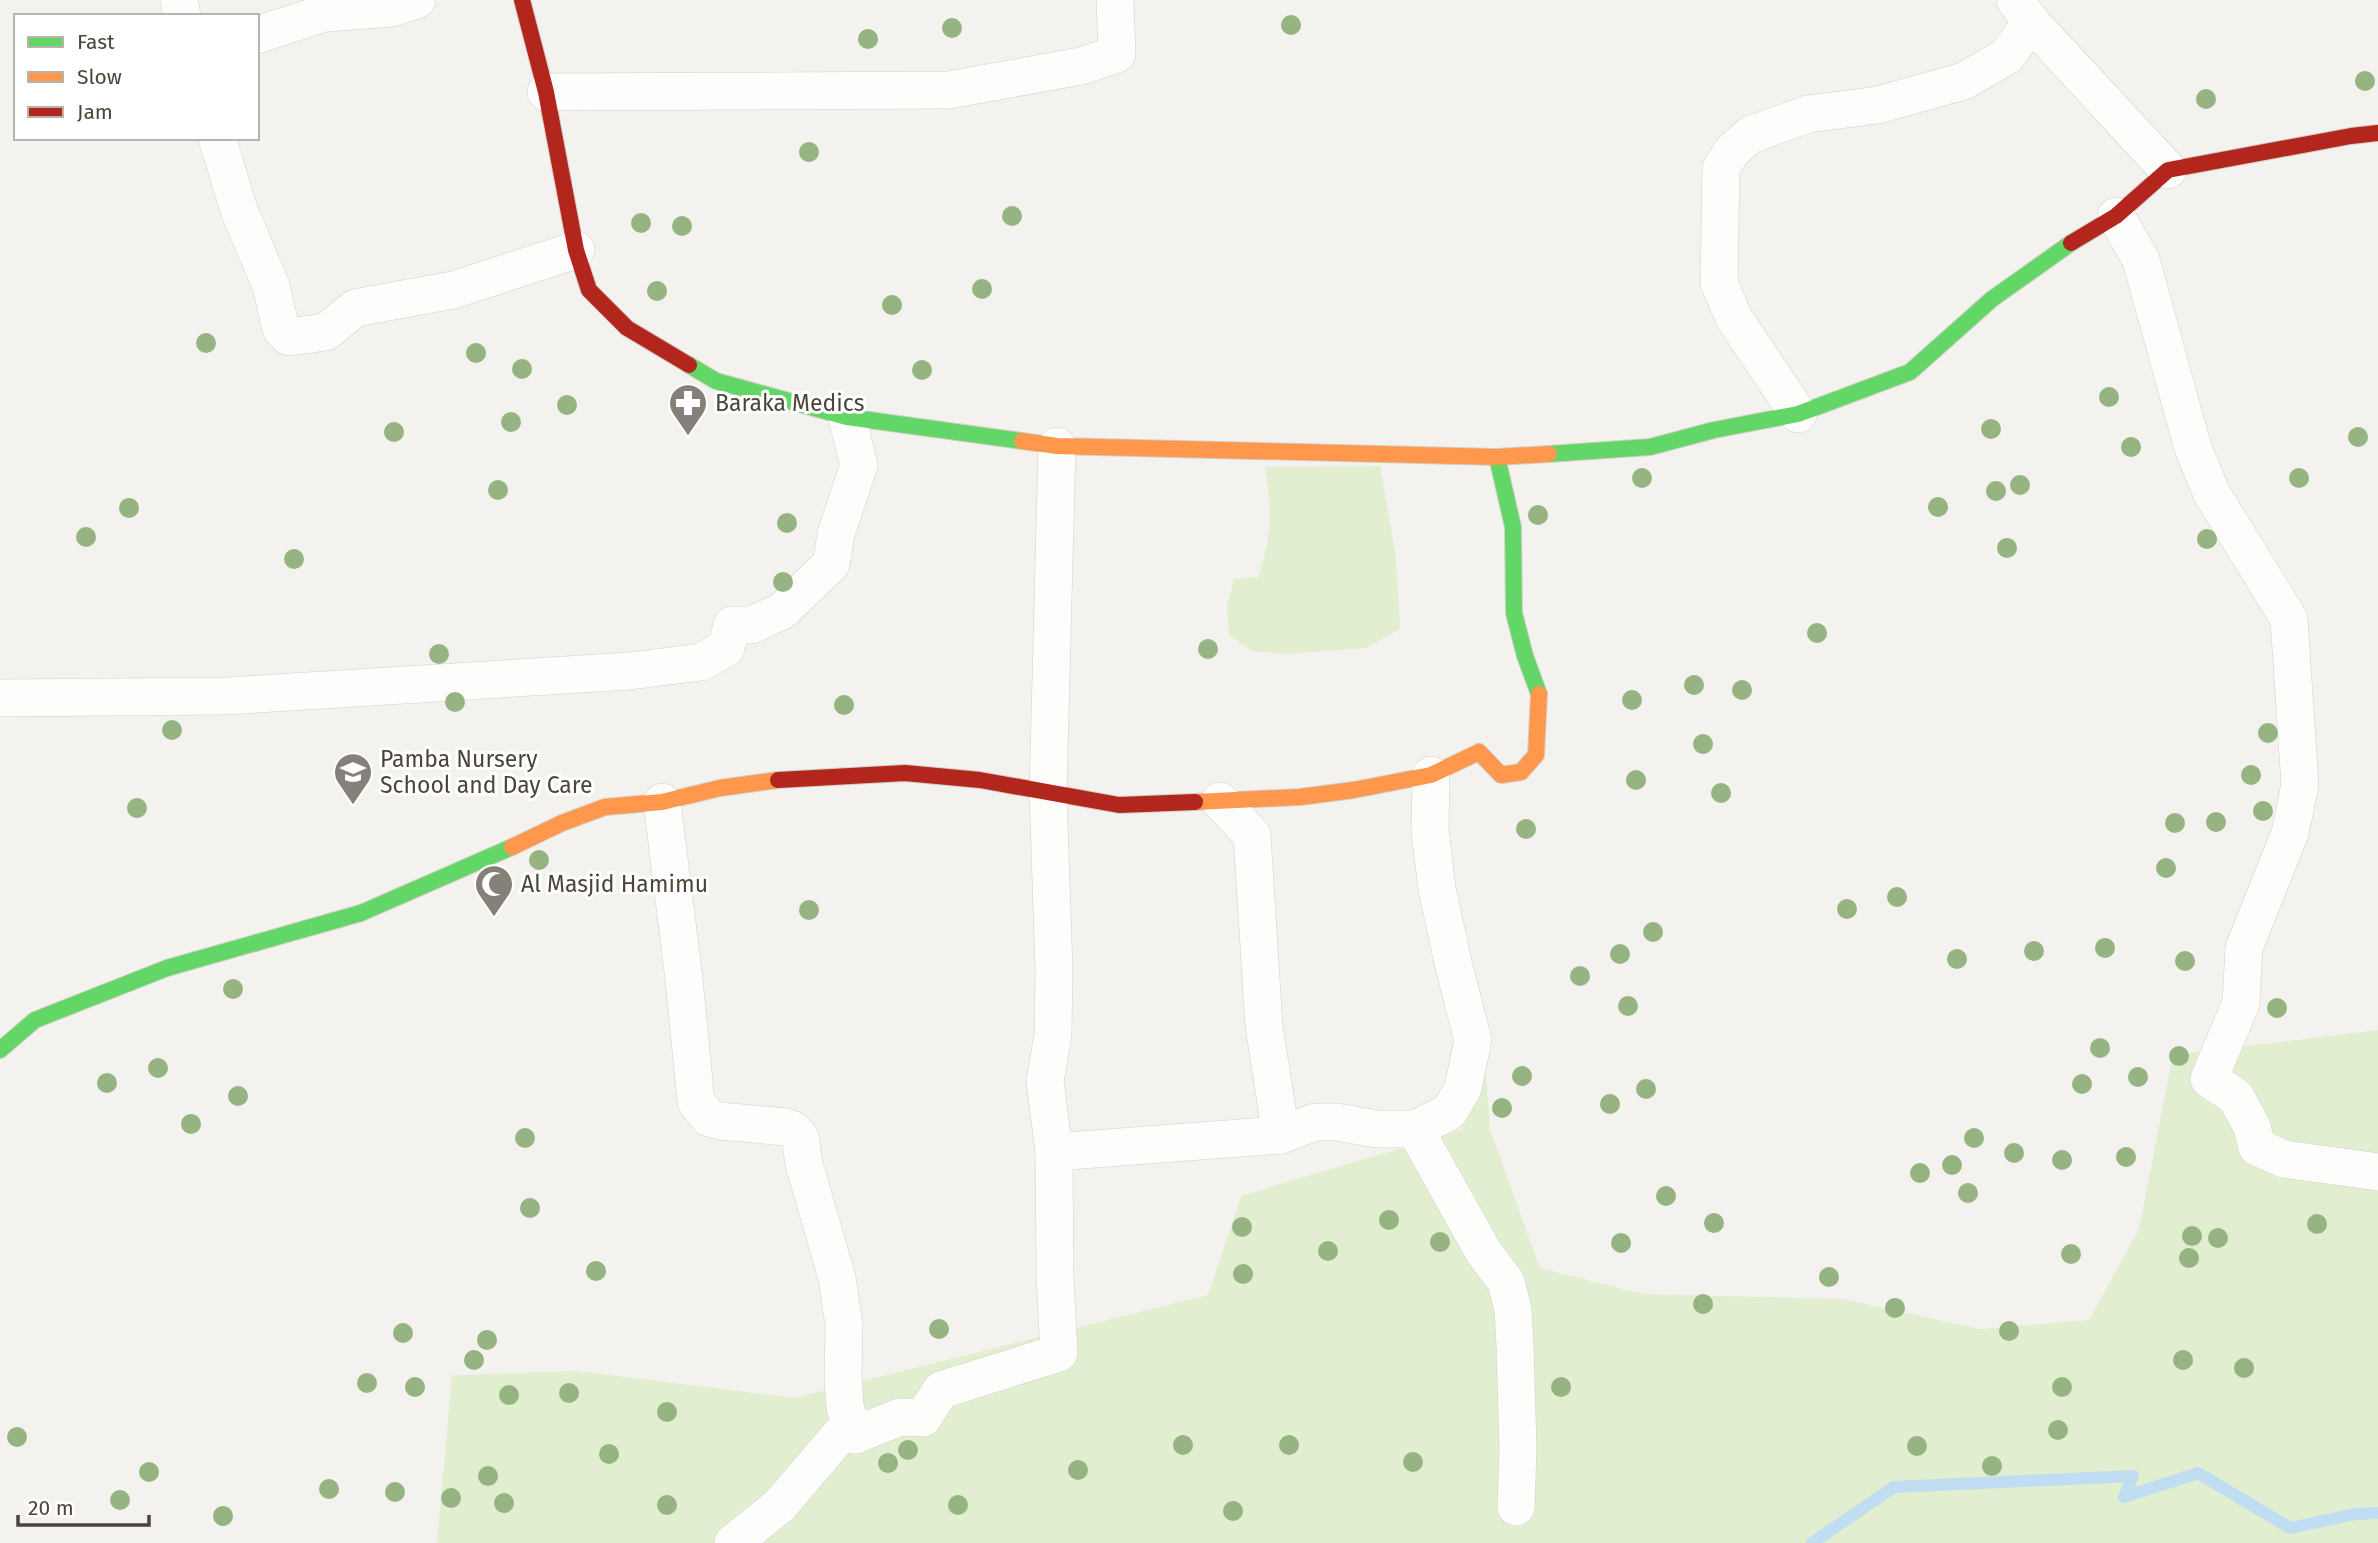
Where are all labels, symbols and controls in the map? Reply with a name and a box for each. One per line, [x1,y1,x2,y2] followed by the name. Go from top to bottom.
[14,14,259,140] legend
[77,29,115,55] text: Fast
[77,64,122,90] text: Slow
[77,99,113,125] text: Jam
[667,382,709,437] pharmacy icon: Baraka Medics
[715,389,865,417] place label: Baraka Medics
[380,745,593,799] place label: Pamba Nursery School and Day Care
[332,751,374,806] school or university icon: Pamba Nursery School and Day Care
[473,863,515,918] mosque icon: Al Masjid Hamimu
[521,870,708,898] place label: Al Masjid Hamimu
[18,1484,149,1528] scale bar
[28,1495,74,1521] text: 20 m

